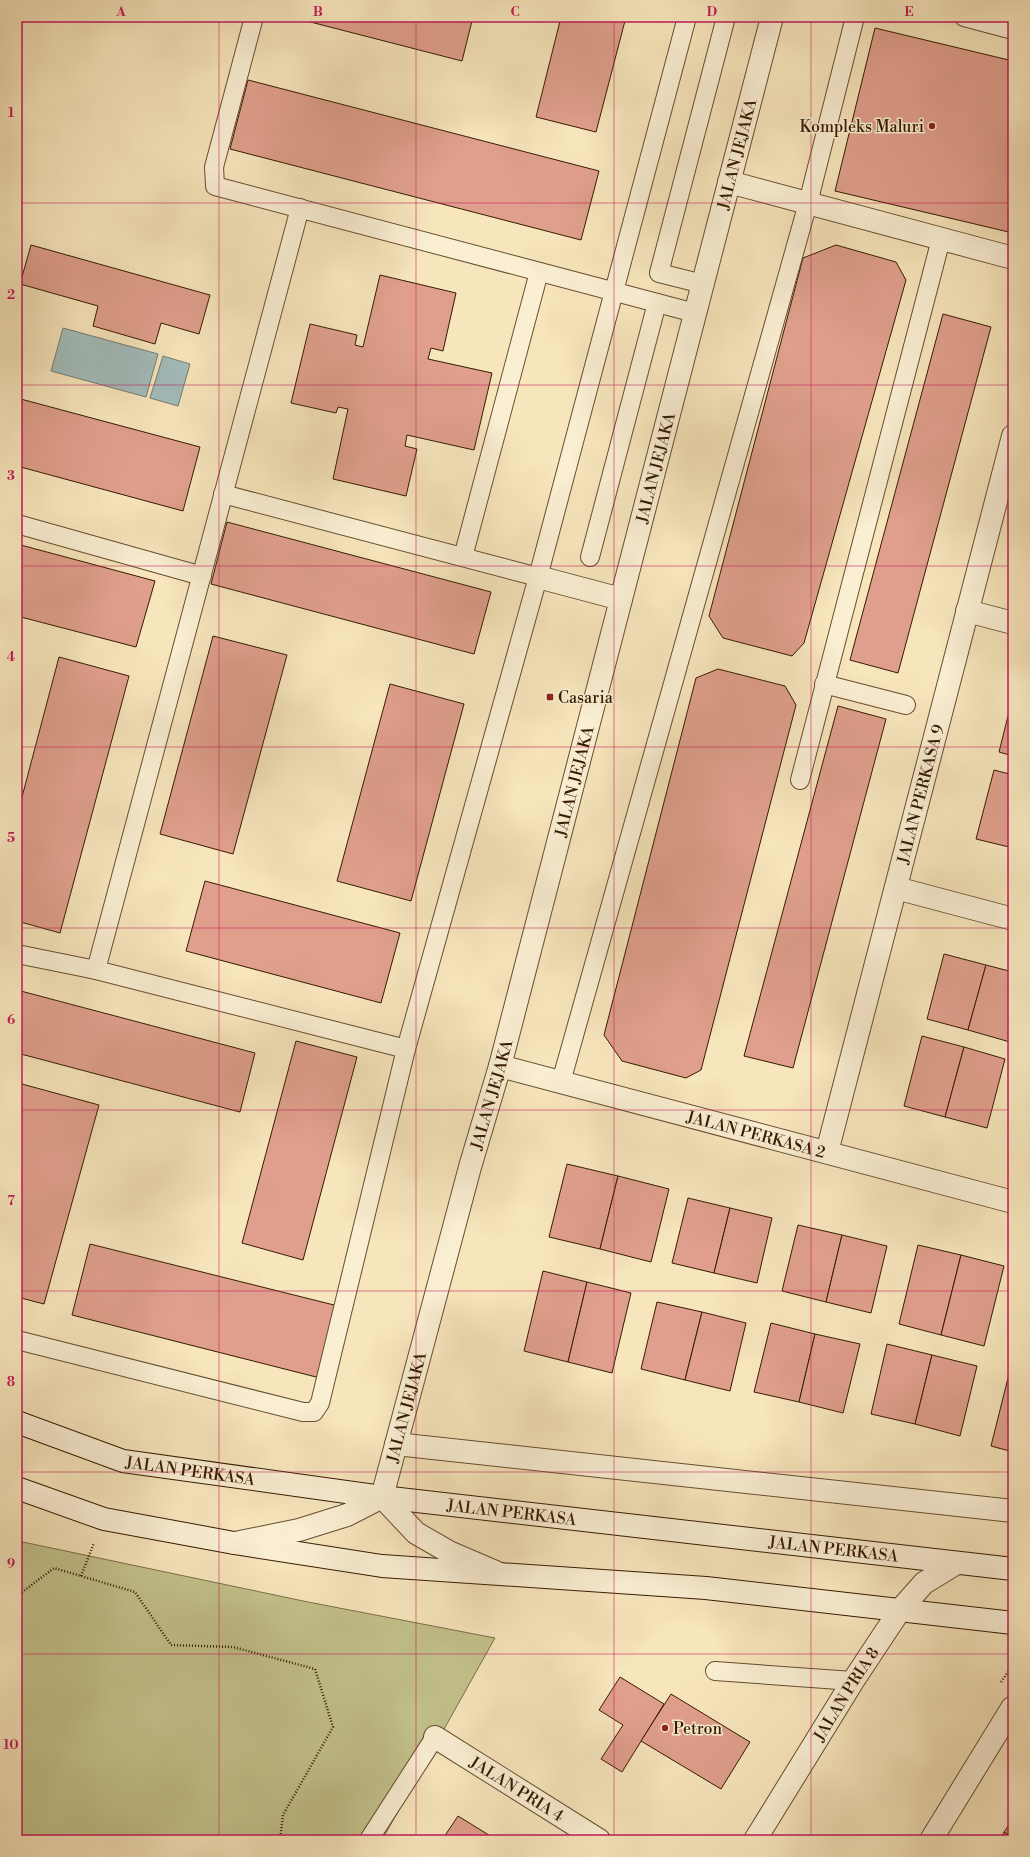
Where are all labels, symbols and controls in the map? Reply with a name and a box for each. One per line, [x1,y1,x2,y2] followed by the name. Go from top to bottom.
[115,4,126,20] text: A
[313,4,323,20] text: B
[510,4,520,20] text: C
[707,4,717,20] text: D
[904,4,914,20] text: E
[713,96,762,213] street label: JALAN JEJAKA
[8,105,15,121] text: 1
[800,117,924,137] place label: Kompleks Maluri
[927,121,937,131] marker: Kompleks Maluri
[7,287,15,303] text: 2
[632,410,680,526] street label: JALAN JEJAKA
[7,468,15,484] text: 3
[7,649,16,665] text: 4
[558,688,614,708] place label: Casaria
[545,692,555,702] marker: Casaria
[893,722,949,867] street label: JALAN PERKASA 9
[551,723,599,840] street label: JALAN JEJAKA
[7,830,15,846] text: 5
[7,1012,15,1028] text: 6
[466,1037,518,1153] street label: JALAN JEJAKA
[683,1107,827,1163] street label: JALAN PERKASA 2
[7,1193,15,1209] text: 7
[382,1349,431,1466] street label: JALAN JEJAKA
[7,1374,15,1390] text: 8
[123,1452,257,1490] street label: JALAN PERKASA
[445,1495,578,1530] street label: JALAN PERKASA
[767,1532,900,1567] street label: JALAN PERKASA
[7,1556,15,1572] text: 9
[809,1643,884,1746] street label: JALAN PRIA 8
[673,1719,722,1739] place label: Petron
[660,1723,670,1733] marker: Petron
[3,1737,19,1753] text: 10
[465,1752,568,1827] street label: JALAN PRIA 4

